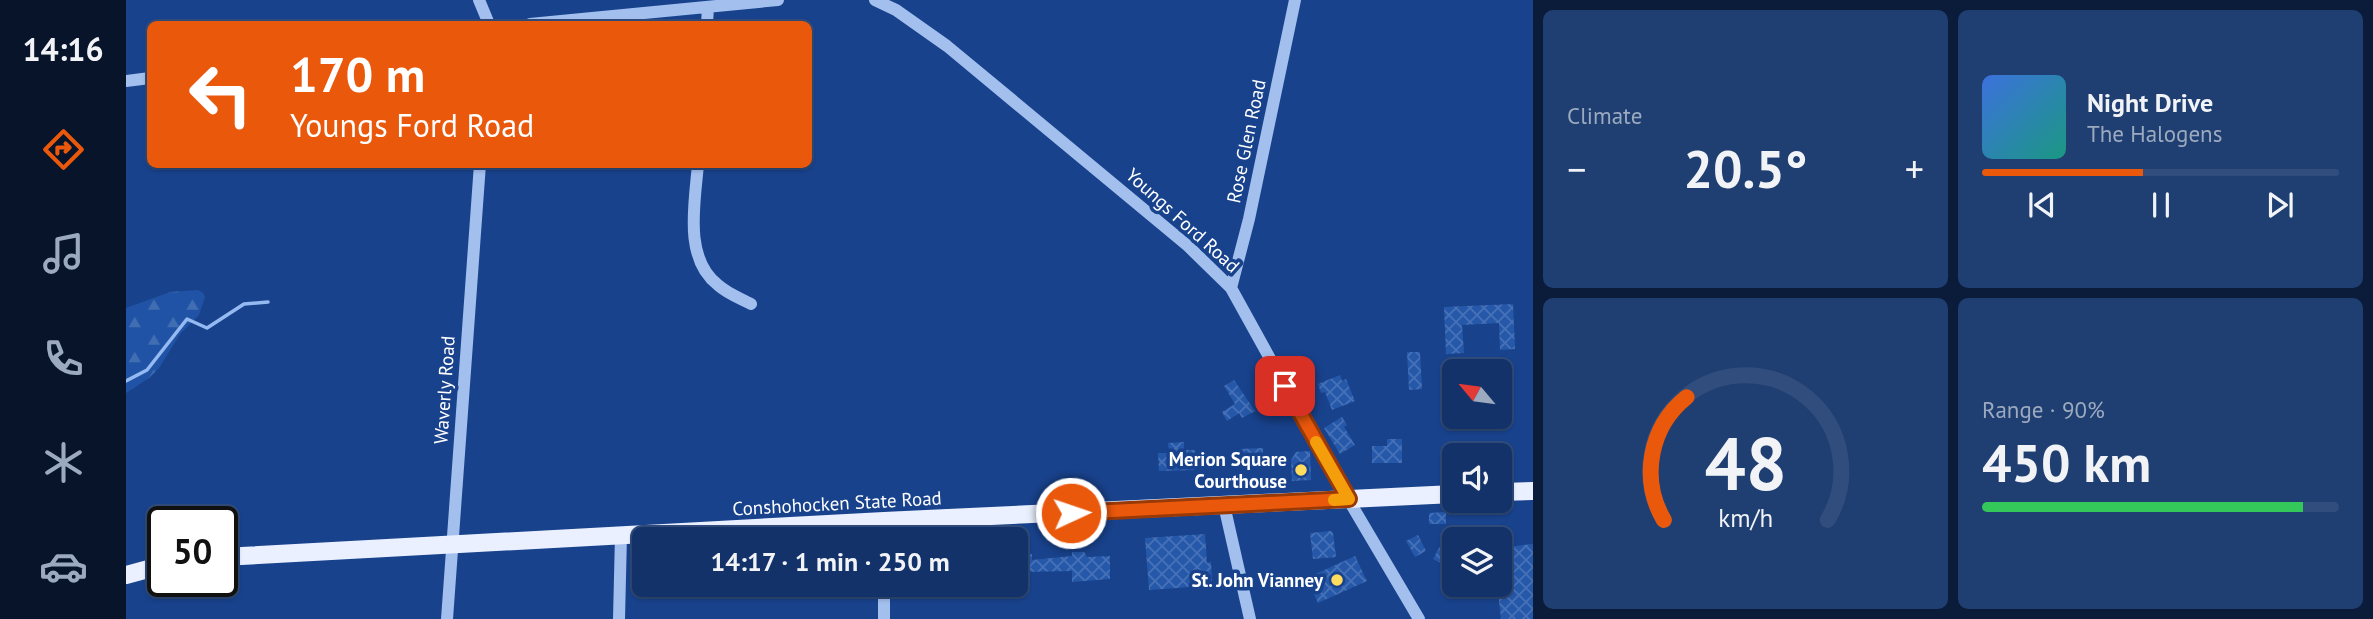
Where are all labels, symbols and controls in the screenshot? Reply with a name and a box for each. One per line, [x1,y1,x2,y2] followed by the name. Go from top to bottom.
[22,28,104,70] text: 14:16
[290,42,425,106] text: 170 m
[175,49,266,140] icon: left
[1221,77,1271,205] street label: Rose Glen Road
[2087,86,2213,119] text: Night Drive
[1567,101,1642,130] text: Climate
[290,104,534,146] text: Youngs Ford Road
[2087,119,2222,148] text: The Halogens
[39,125,88,174] icon: directions
[1684,135,1807,202] text: 20.5°
[1567,144,1586,193] text: −
[1905,144,1924,193] text: +
[1121,163,1245,277] street label: Youngs Ford Road
[2023,186,2061,224] icon: previous
[2142,186,2180,224] icon: pause
[2261,186,2299,224] icon: next
[39,229,88,278] icon: music
[39,334,88,383] icon: phone
[428,335,460,445] street label: Waverly Road
[1255,356,1315,416] pin
[1442,359,1512,429] north arrow
[1442,359,1512,597] map controls
[1266,367,1304,405] icon: arrive
[1982,395,2105,424] text: Range · 90%
[1704,416,1787,510] text: 48
[1982,429,2151,496] text: 450 km
[39,438,88,487] icon: climate
[1442,443,1512,513] button: sound
[1169,447,1287,493] place label: Merion Square Courthouse
[1293,462,1309,478] marker: Merion Square Courthouse
[1034,476,1108,550] position arrow
[732,486,942,520] street label: Conshohocken State Road
[1718,501,1773,533] text: km/h
[147,506,238,597] speed limit sign: 50
[1442,527,1512,597] button: layers
[39,542,88,591] icon: car
[710,545,950,578] text: 14:17 · 1 min · 250 m
[1191,568,1324,592] place label: St. John Vianney
[1329,572,1345,588] marker: St. John Vianney

